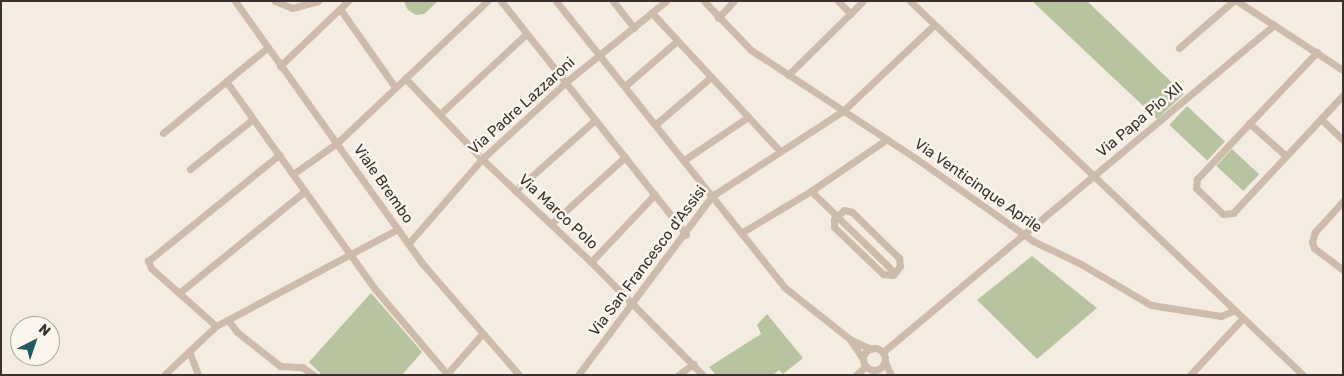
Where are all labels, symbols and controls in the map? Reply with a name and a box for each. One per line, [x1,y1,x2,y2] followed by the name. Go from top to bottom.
[465,54,579,158] street label: Via Padre Lazzaroni
[1093,79,1187,161] street label: Via Papa Pio XII
[910,135,1046,237] street label: Via Venticinque Aprile
[349,141,417,227] street label: Viale Brembo
[515,171,601,253] street label: Via Marco Polo
[586,182,710,340] street label: Via San Francesco d'Assisi
[10,316,60,366] north arrow
[35,320,54,340] text: N

